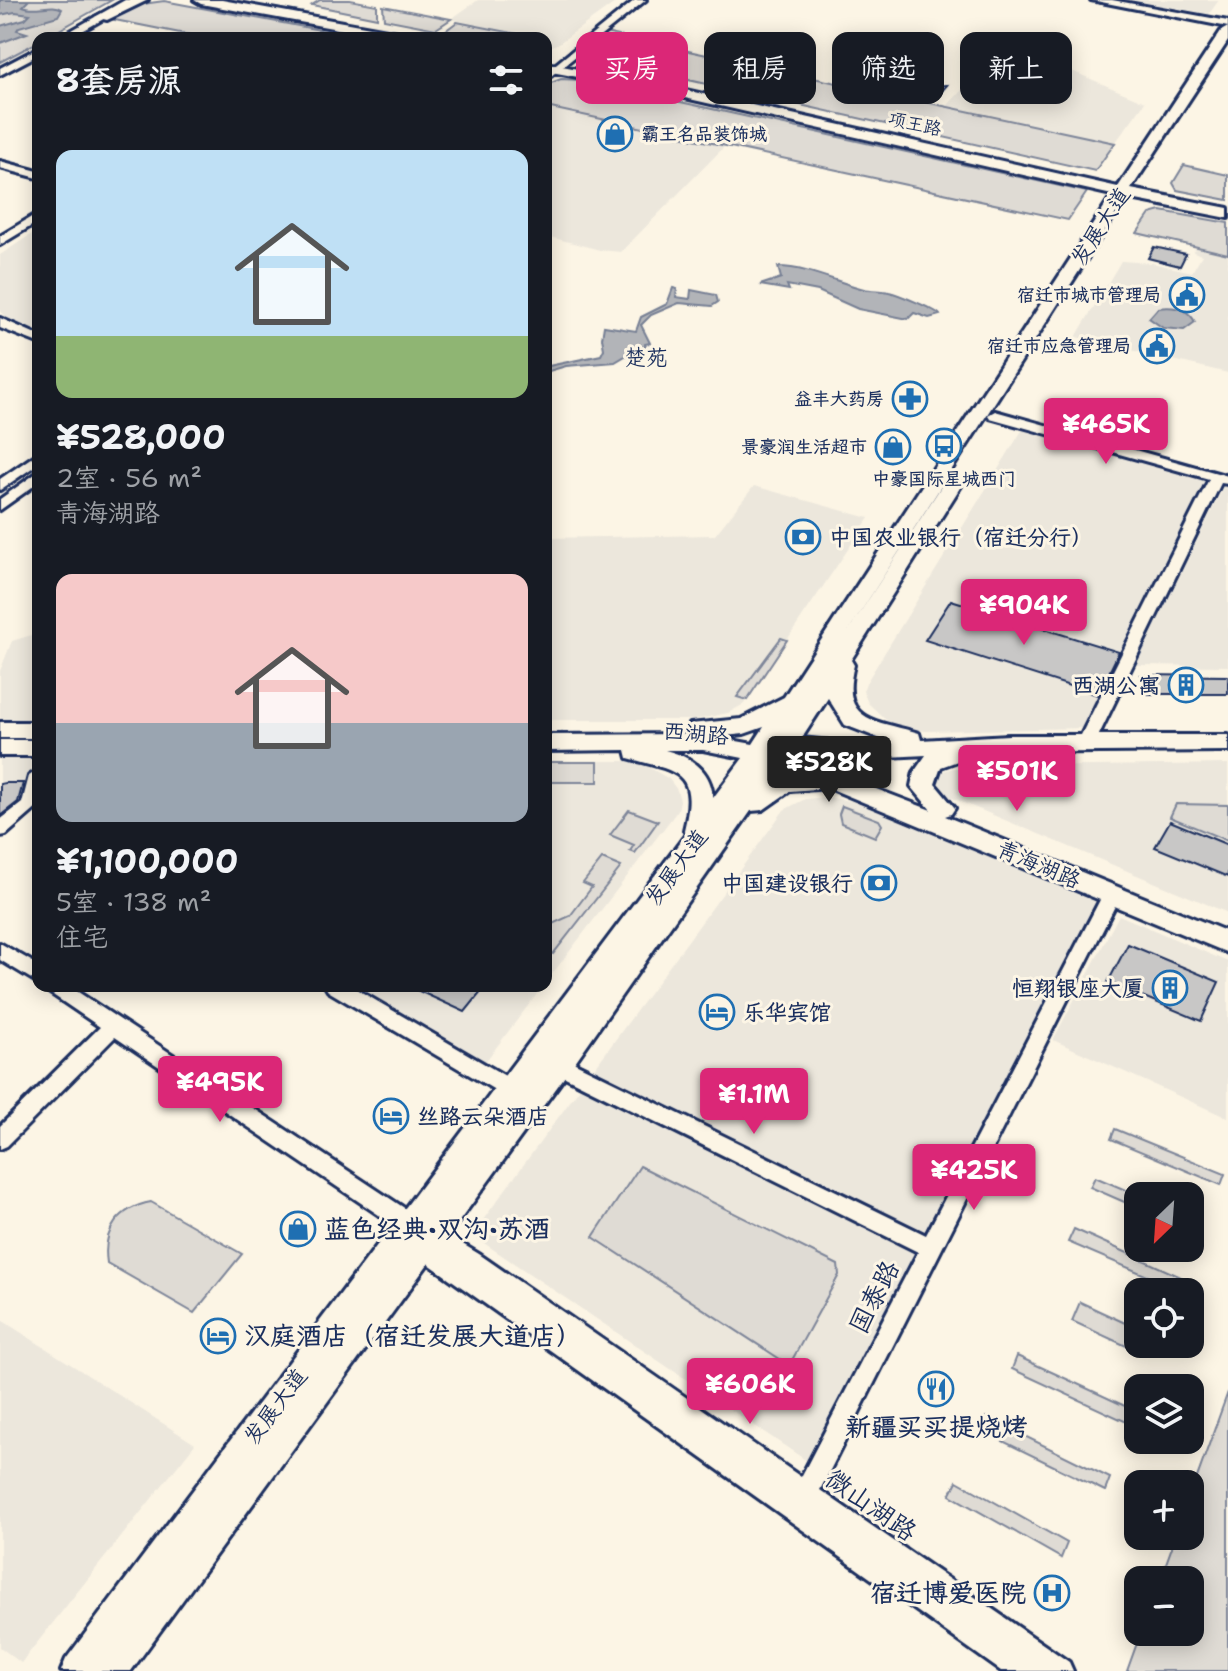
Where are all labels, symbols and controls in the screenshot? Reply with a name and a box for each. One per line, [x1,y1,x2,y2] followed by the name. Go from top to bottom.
[576,32,688,104] chip: 买房
[704,32,816,104] chip: 租房
[832,32,944,104] chip: 筛选
[960,32,1072,104] chip: 新上
[56,57,182,103] text: 8套房源
[484,58,528,102] icon: filters
[886,107,944,141] street label: 项王路
[596,115,634,153] shop icon: 霸王名品装饰城
[641,122,767,146] place label: 霸王名品装饰城
[1064,181,1137,271] street label: 发展大道
[220,202,364,346] icon: home
[1168,276,1206,314] public building icon: 宿迁市城市管理局
[1017,283,1161,307] place label: 宿迁市城市管理局
[1138,327,1176,365] public building icon: 宿迁市应急管理局
[987,334,1131,358] place label: 宿迁市应急管理局
[624,343,668,372] district label: 楚苑
[891,380,929,418] pharmacy icon: 益丰大药房
[794,387,884,411] place label: 益丰大药房
[1050,398,1162,466] pin: ¥465K
[1062,406,1150,441] text: ¥465K
[56,414,226,460] text: ¥528,000
[925,427,963,465] bus stop icon: 中豪国际星城西门
[874,428,912,466] shop icon: 景豪润生活超市
[741,435,867,459] place label: 景豪润生活超市
[56,460,202,495] text: 2室 · 56 m²
[872,467,1016,491] place label: 中豪国际星城西门
[56,495,160,530] text: 青海湖路
[784,518,822,556] bank icon: 中国农业银行（宿迁分行）
[829,523,1093,552] place label: 中国农业银行（宿迁分行）
[968,579,1080,647] pin: ¥904K
[979,587,1069,622] text: ¥904K
[220,626,364,770] icon: home
[1167,666,1205,704] building icon: 西湖公寓
[1072,671,1160,700] place label: 西湖公寓
[662,716,730,751] street label: 西湖路
[773,736,885,804] pin: ¥528K
[785,744,873,779] text: ¥528K
[961,745,1073,813] pin: ¥501K
[976,753,1058,788] text: ¥501K
[639,823,714,911] street label: 发展大道
[993,834,1085,895] street label: 青海湖路
[56,838,239,884] text: ¥1,100,000
[860,864,898,902] bank icon: 中国建设银行
[721,869,853,898] place label: 中国建设银行
[56,884,212,919] text: 5室 · 138 m²
[56,919,108,954] text: 住宅
[1151,969,1189,1007] building icon: 恒翔银座大厦
[1012,974,1144,1003] place label: 恒翔银座大厦
[698,993,736,1031] hotel icon: 乐华宾馆
[743,998,831,1027] place label: 乐华宾馆
[164,1056,276,1124] pin: ¥495K
[176,1064,264,1099] text: ¥495K
[698,1068,810,1136] pin: ¥1.1M
[718,1076,790,1111] text: ¥1.1M
[372,1097,410,1135] hotel icon: 丝路云朵酒店
[417,1102,549,1131] place label: 丝路云朵酒店
[918,1144,1030,1212] pin: ¥425K
[930,1152,1018,1187] text: ¥425K
[1124,1182,1204,1262] north arrow
[1124,1182,1204,1646] map controls
[279,1210,317,1248] shop icon: 蓝色经典·双沟·苏酒
[324,1211,550,1246] place label: 蓝色经典·双沟·苏酒
[840,1254,907,1339] street label: 国泰路
[1124,1278,1204,1358] button: locate
[199,1317,237,1355] hotel icon: 汉庭酒店（宿迁发展大道店）
[244,1318,582,1353] place label: 汉庭酒店（宿迁发展大道店）
[694,1358,806,1426] pin: ¥606K
[237,1362,313,1450] street label: 发展大道
[705,1366,795,1401] text: ¥606K
[917,1370,955,1408] restaurant icon: 新疆买买提烧烤
[1124,1374,1204,1454] button: layers
[845,1409,1027,1444] place label: 新疆买买提烧烤
[819,1460,924,1549] street label: 微山湖路
[1124,1470,1204,1550] button: +
[1124,1566,1204,1646] button: −
[1033,1574,1071,1612] hospital icon: 宿迁博爱医院
[870,1575,1026,1610] place label: 宿迁博爱医院

